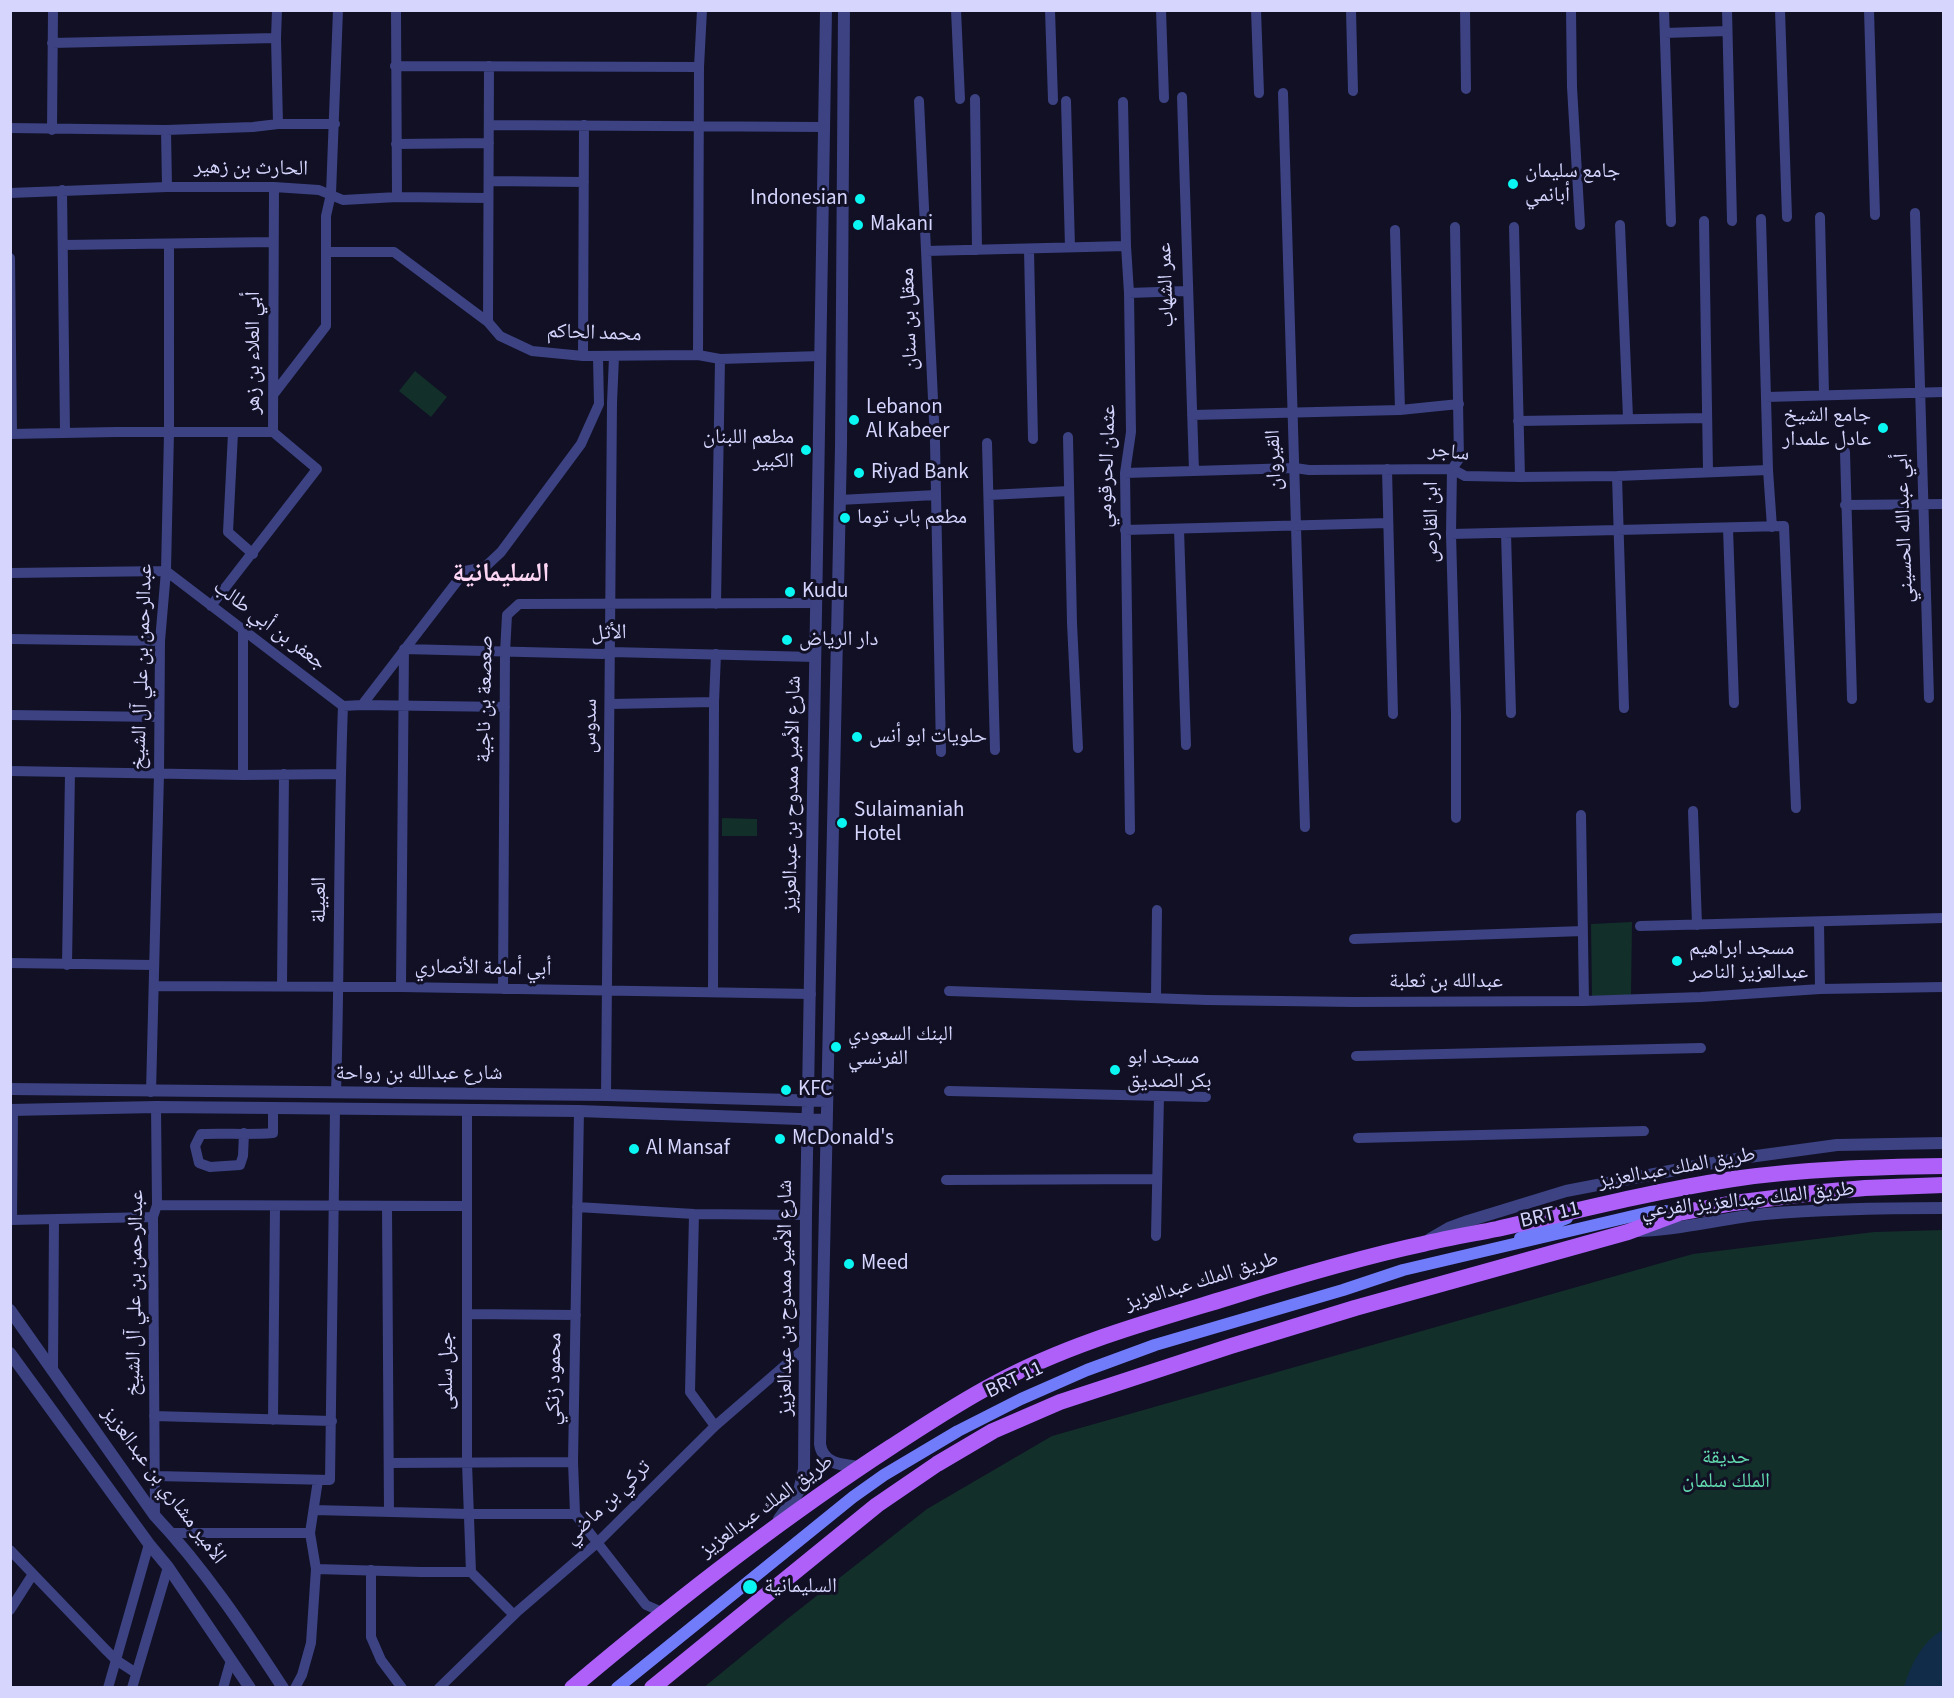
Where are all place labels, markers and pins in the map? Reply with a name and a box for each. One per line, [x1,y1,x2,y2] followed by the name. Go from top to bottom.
[1525,159,1620,209] place label: جامع سليمان أبانمي
[1506,177,1520,191] marker: جامع سليمان أبانمي
[750,186,848,212] place label: Indonesian
[853,192,867,206] marker: Indonesian
[870,212,933,238] place label: Makani
[851,218,865,232] marker: Makani
[866,395,949,445] place label: Lebanon Al Kabeer
[1782,403,1871,453] place label: جامع الشيخ عادل علمدار
[847,413,861,427] marker: Lebanon Al Kabeer
[1876,421,1890,435] marker: جامع الشيخ عادل علمدار
[703,425,794,475] place label: مطعم اللبنان الكبير
[799,443,813,457] marker: مطعم اللبنان الكبير
[871,460,969,486] place label: Riyad Bank
[852,466,866,480] marker: Riyad Bank
[857,505,967,531] place label: مطعم باب توما
[838,511,852,525] marker: مطعم باب توما
[802,579,848,605] place label: Kudu
[783,585,797,599] marker: Kudu
[799,627,878,653] place label: دار الرياض
[780,633,794,647] marker: دار الرياض
[869,724,987,750] place label: حلويات ابو أنس
[850,730,864,744] marker: حلويات ابو أنس
[854,798,964,848] place label: Sulaimaniah Hotel
[835,816,849,830] marker: Sulaimaniah Hotel
[1689,936,1808,986] place label: مسجد ابراهيم عبدالعزيز الناصر
[1670,954,1684,968] marker: مسجد ابراهيم عبدالعزيز الناصر
[848,1022,953,1072] place label: البنك السعودي الفرنسي
[829,1040,843,1054] marker: البنك السعودي الفرنسي
[1127,1045,1212,1095] place label: مسجد ابو بكر الصديق
[1108,1063,1122,1077] marker: مسجد ابو بكر الصديق
[798,1077,832,1103] place label: KFC
[779,1083,793,1097] marker: KFC
[792,1126,894,1152] place label: McDonald's
[773,1132,787,1146] marker: McDonald's
[646,1136,730,1162] place label: Al Mansaf
[627,1142,641,1156] marker: Al Mansaf
[861,1251,909,1277] place label: Meed
[842,1257,856,1271] marker: Meed
[764,1574,837,1600] place label: السليمانية
[741,1578,759,1596] marker: السليمانية

